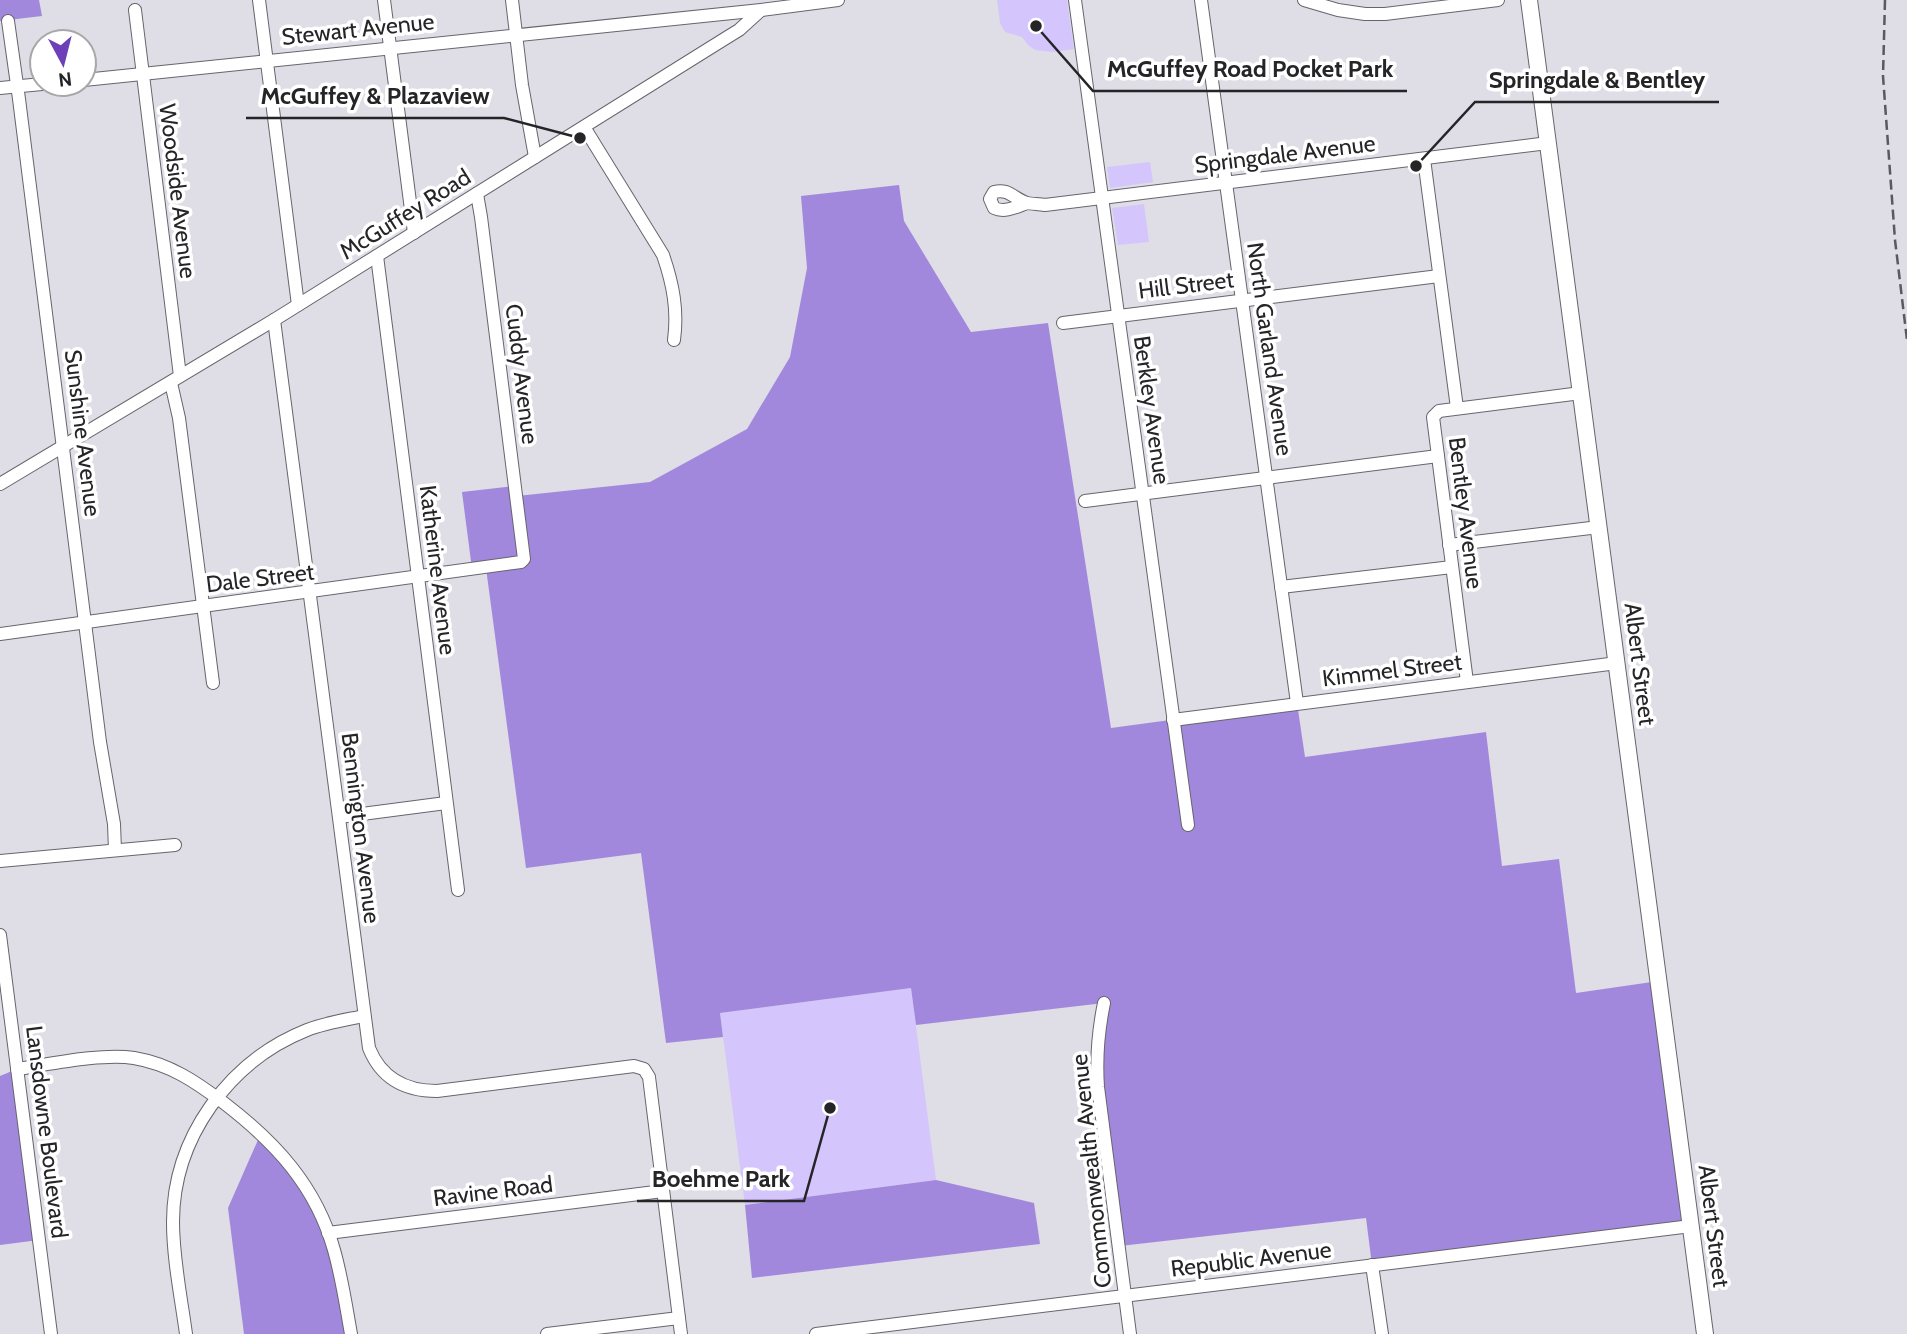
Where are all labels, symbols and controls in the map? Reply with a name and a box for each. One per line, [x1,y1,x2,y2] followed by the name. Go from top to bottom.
[280,7,436,51] street label: Stewart Avenue
[28,28,98,98] north arrow
[1093,46,1407,91] callout: McGuffey Road Pocket Park
[1107,54,1394,83] text: McGuffey Road Pocket Park
[1475,57,1719,102] callout: Springdale & Bentley
[1489,65,1705,94] text: Springdale & Bentley
[57,67,73,92] text: N
[246,73,504,118] callout: McGuffey & Plazaview
[260,81,490,110] text: McGuffey & Plazaview
[153,102,203,280] street label: Woodside Avenue
[1193,129,1377,179] street label: Springdale Avenue
[334,163,476,265] street label: McGuffey Road
[1241,241,1299,458] street label: North Garland Avenue
[1137,265,1236,305] street label: Hill Street
[500,302,545,446] street label: Cuddy Avenue
[1128,334,1176,486] street label: Berkley Avenue
[59,348,107,518] street label: Sunshine Avenue
[1443,436,1489,591] street label: Bentley Avenue
[414,484,462,657] street label: Katherine Avenue
[204,557,316,599] street label: Dale Street
[1619,601,1661,727] street label: Albert Street
[1321,648,1464,692] street label: Kimmel Street
[335,731,387,925] street label: Bennington Avenue
[20,1024,74,1240] street label: Lansdowne Boulevard
[1065,1052,1117,1289] street label: Commonwealth Avenue
[637,1156,804,1201] callout: Boehme Park
[1693,1163,1735,1289] street label: Albert Street
[652,1164,791,1193] text: Boehme Park
[432,1170,554,1212] street label: Ravine Road
[1169,1235,1333,1283] street label: Republic Avenue

